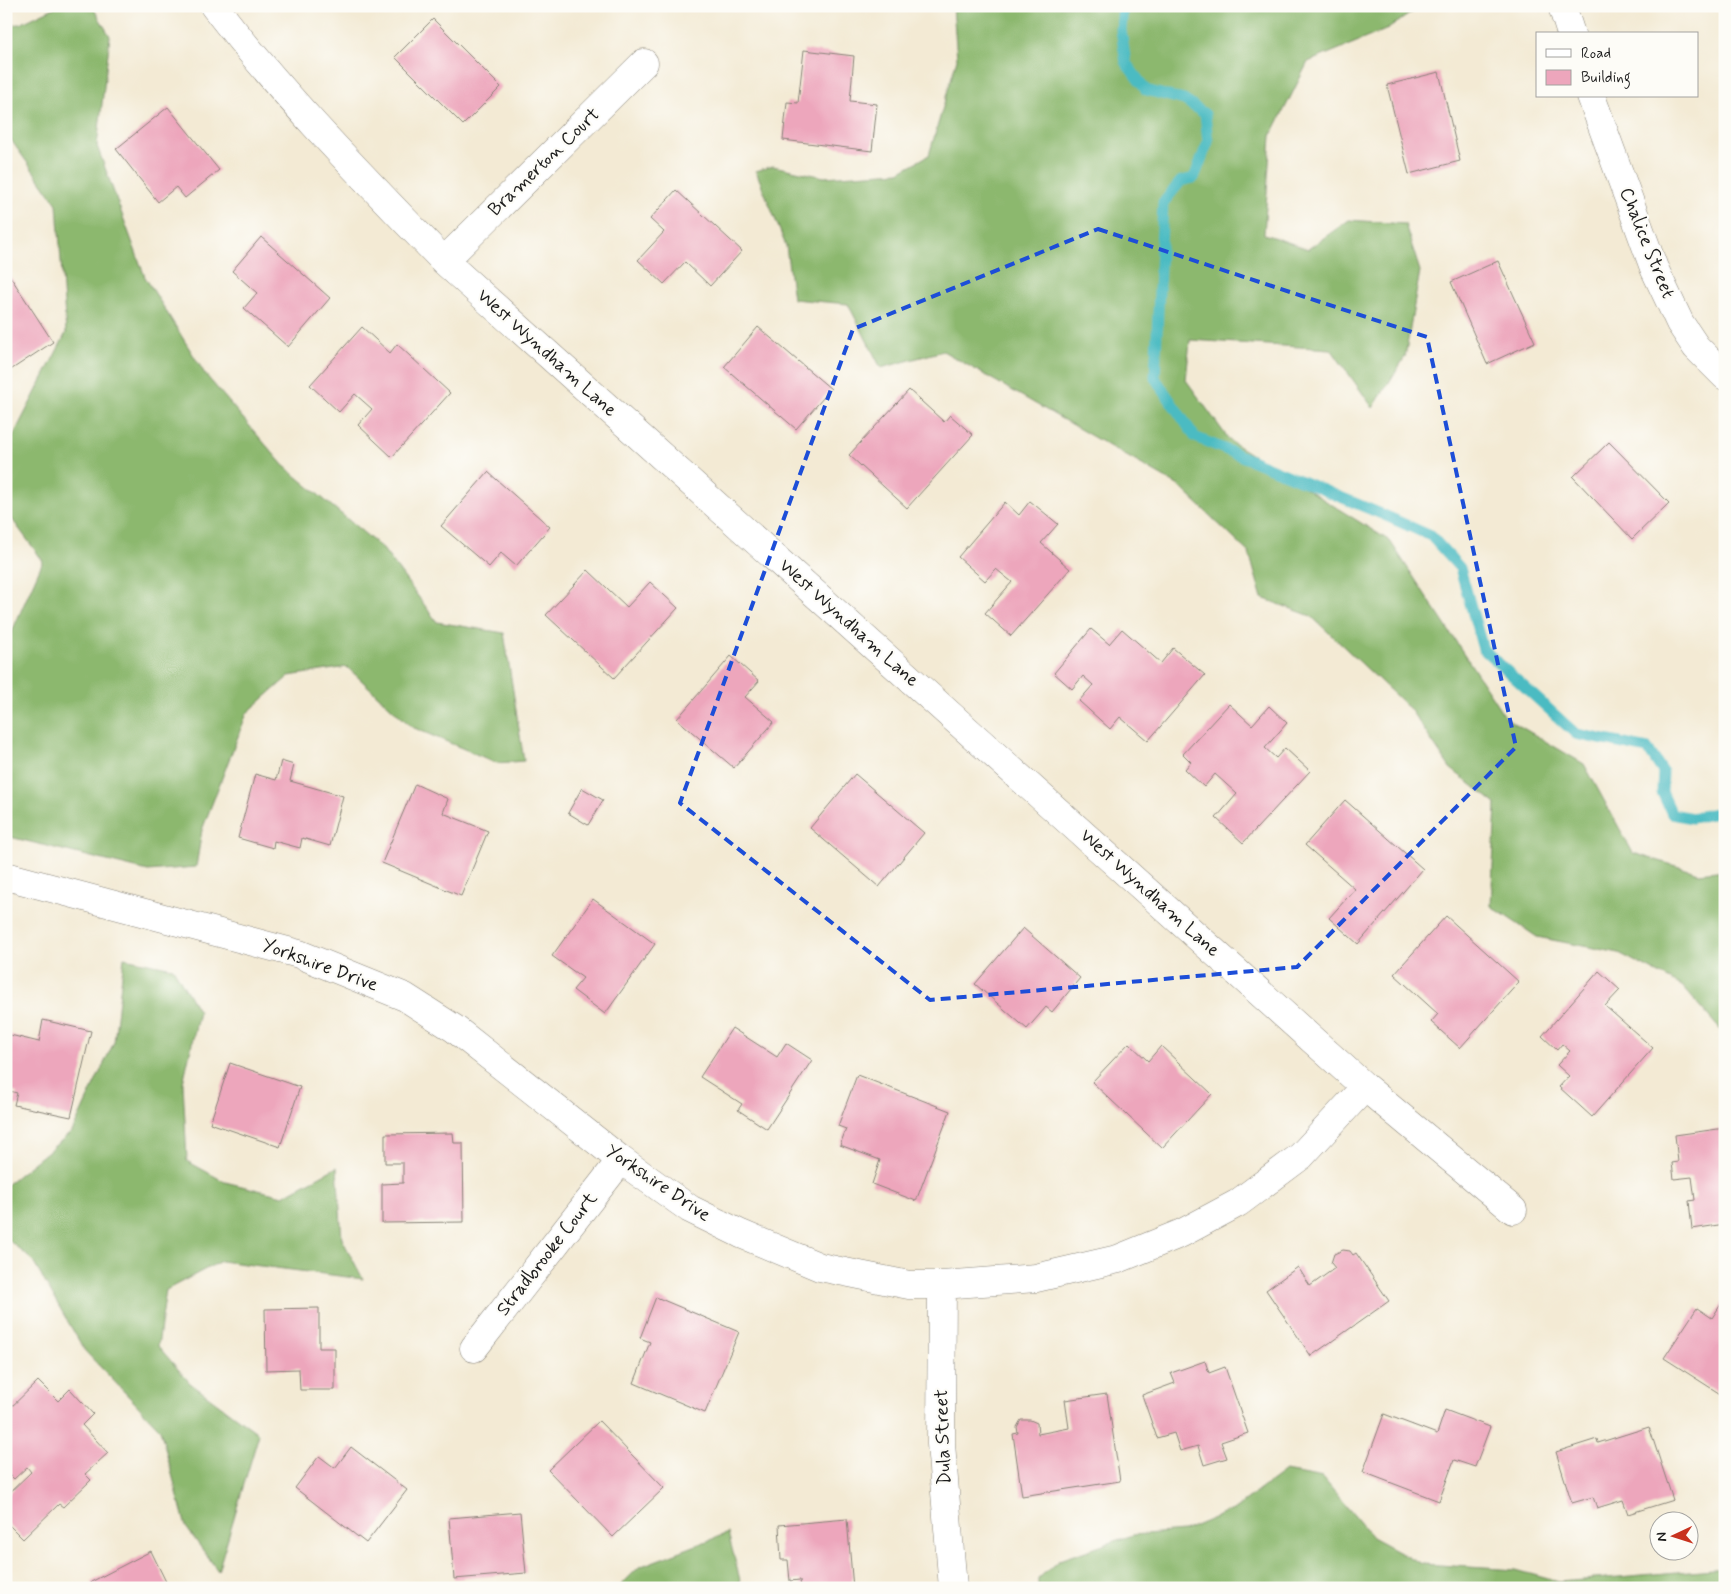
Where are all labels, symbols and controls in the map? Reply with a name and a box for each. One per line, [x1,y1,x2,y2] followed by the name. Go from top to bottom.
[1536,32,1698,98] legend
[1581,44,1611,64] text: Road
[1581,68,1631,89] text: Building
[483,102,605,222] street label: Bramerton Court
[1613,184,1681,302] street label: Chalice Street
[472,283,622,423] street label: West Wyndham Lane
[774,553,924,693] street label: West Wyndham Lane
[1075,823,1225,963] street label: West Wyndham Lane
[258,932,382,998] street label: Yorkshire Drive
[600,1139,716,1227] street label: Yorkshire Drive
[491,1187,603,1321] street label: Stradbrooke Court
[929,1389,957,1485] street label: Dula Street
[1648,1512,1698,1562] north arrow
[1653,1532,1671,1542] text: N

